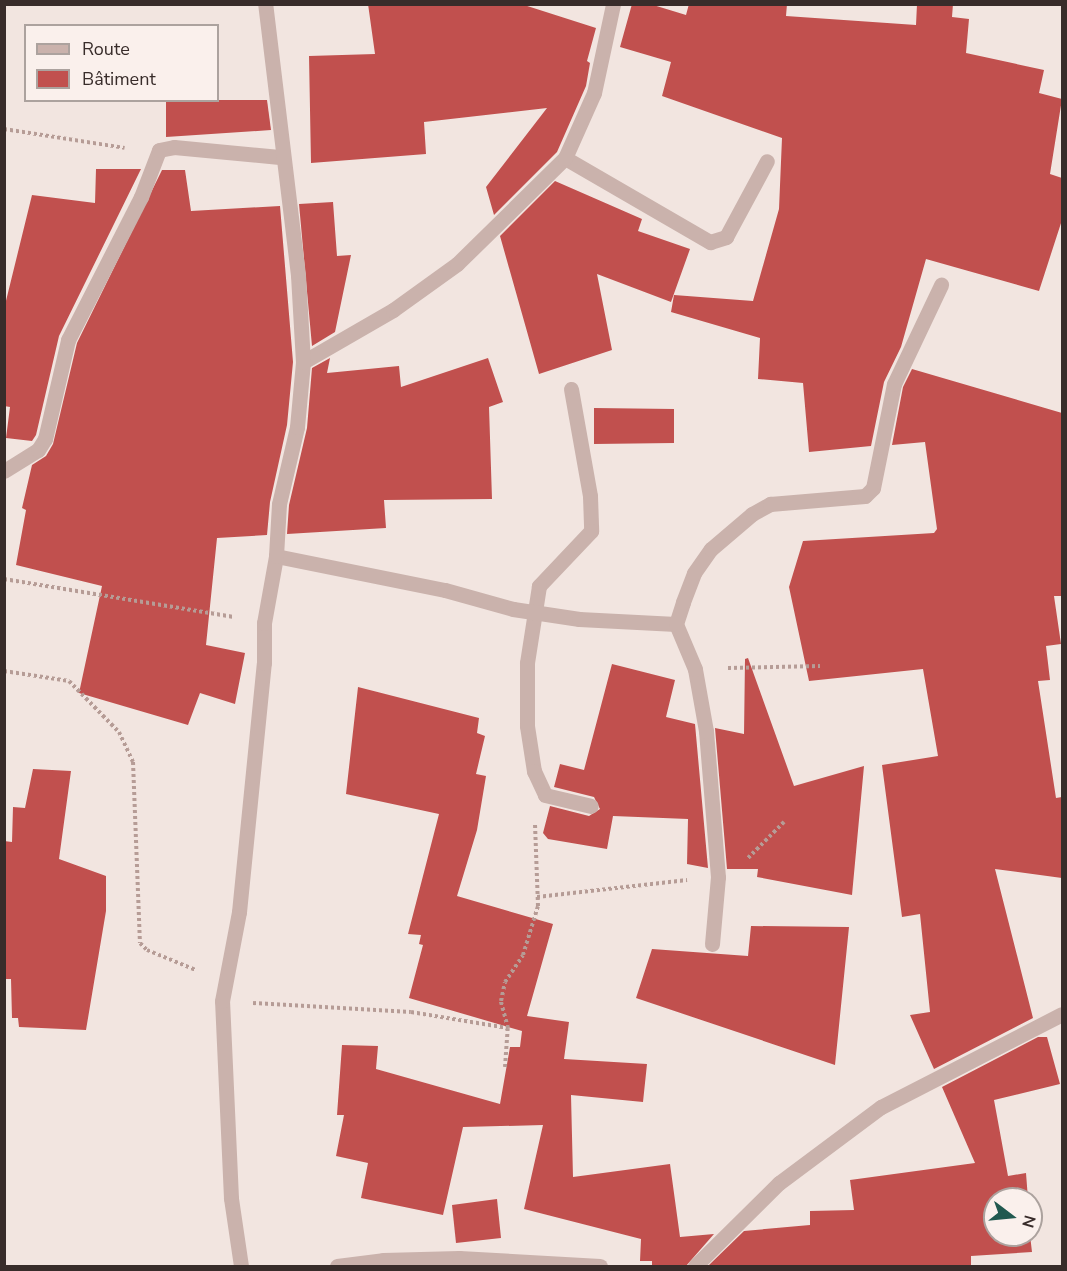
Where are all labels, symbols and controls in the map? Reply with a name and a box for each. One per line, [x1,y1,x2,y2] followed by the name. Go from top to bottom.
[24,24,219,102] legend
[82,37,130,61] text: Route
[82,67,156,91] text: Bâtiment
[983,1187,1043,1247] north arrow
[1016,1213,1041,1230] text: N

